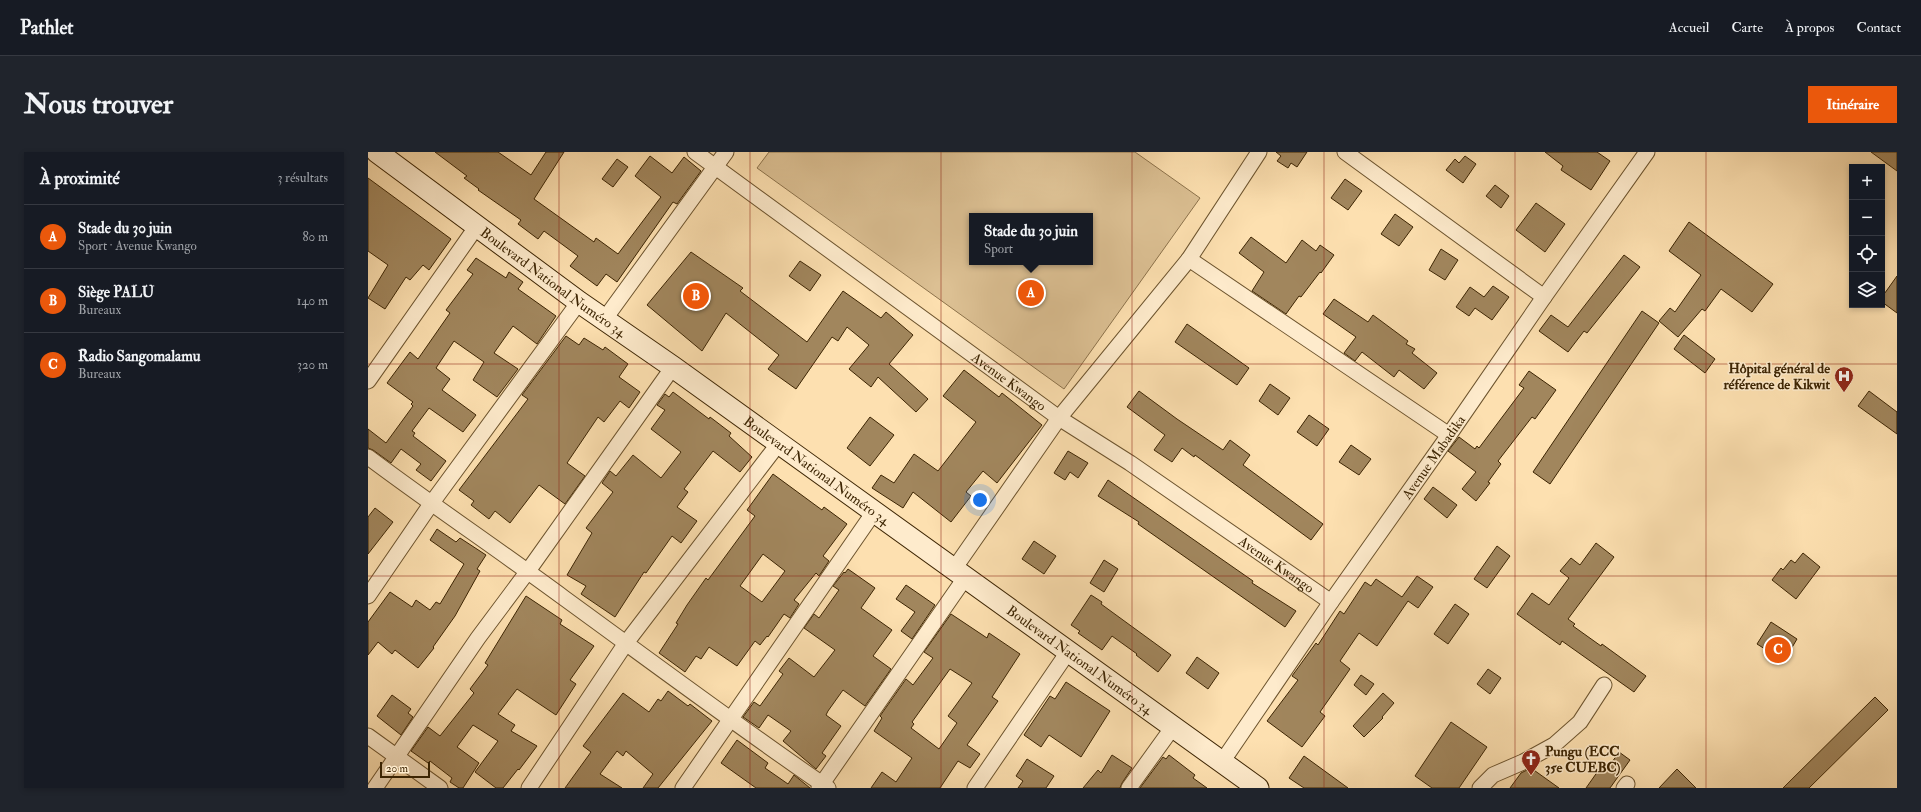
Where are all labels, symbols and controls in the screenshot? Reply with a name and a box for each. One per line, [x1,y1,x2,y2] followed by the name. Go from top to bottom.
[20,16,74,40] text: Pathlet
[1669,19,1709,36] text: Accueil
[1731,19,1763,36] text: Carte
[1785,19,1834,36] text: À propos
[1856,19,1901,36] text: Contact
[1808,86,1897,123] button: Itinéraire
[24,87,173,122] text: Nous trouver
[1849,164,1885,308] map controls
[1849,164,1885,200] button: +
[40,168,120,189] text: À proximité
[277,170,328,186] text: 3 résultats
[1849,200,1885,236] button: −
[969,213,1093,265] popup
[78,219,172,238] text: Stade du 30 juin
[984,222,1078,241] text: Stade du 30 juin
[477,224,630,342] street label: Boulevard National Numéro 34
[49,229,57,245] text: A
[302,229,328,245] text: 80 m
[1849,236,1885,272] button: locate
[78,238,197,254] text: Sport · Avenue Kwango
[984,241,1013,257] text: Sport
[1849,272,1885,308] button: layers
[1018,278,1044,308] pin: A
[683,281,709,311] pin: B
[78,283,154,302] text: Siège PALU
[49,293,57,309] text: B
[297,293,328,309] text: 140 m
[78,302,121,318] text: Bureaux
[78,347,201,366] text: Radio Sangomalamu
[967,348,1050,415] street label: Avenue Kwango
[48,357,58,373] text: C
[297,357,328,373] text: 320 m
[1722,360,1830,393] place label: Hôpital général de référence de Kikwit
[1833,365,1855,393] hospital icon: Hôpital général de référence de Kikwit
[78,366,121,382] text: Bureaux
[1398,412,1469,503] street label: Avenue Mabadika
[740,413,894,530] street label: Boulevard National Numéro 34
[970,490,990,510] your location
[1234,532,1317,597] street label: Avenue Kwango
[1003,602,1157,719] street label: Boulevard National Numéro 34
[1765,635,1791,665] pin: C
[1545,743,1621,776] place label: Pungu (ECC 35e CUEBC)
[1520,748,1542,776] church icon: Pungu (ECC 35e CUEBC)
[380,760,430,779] scale bar
[386,762,408,775] text: 20 m

